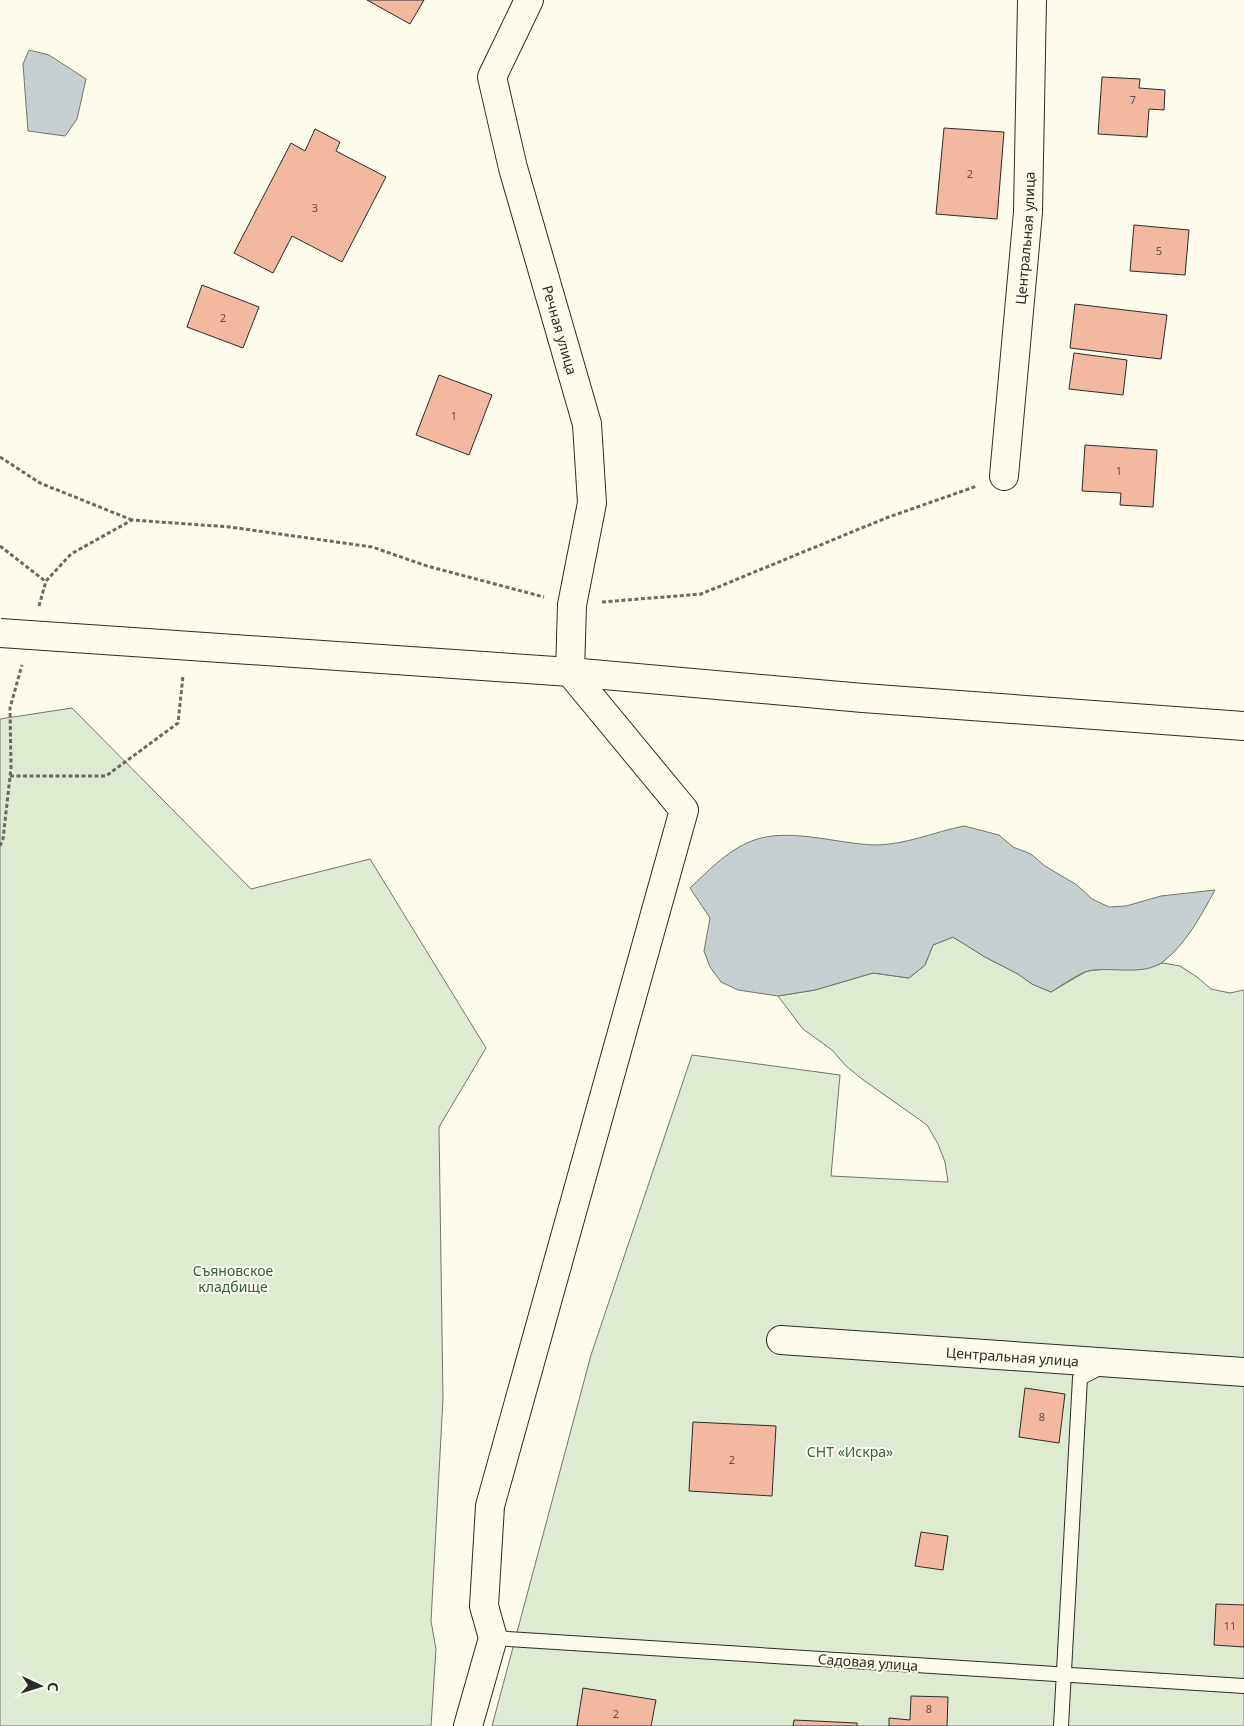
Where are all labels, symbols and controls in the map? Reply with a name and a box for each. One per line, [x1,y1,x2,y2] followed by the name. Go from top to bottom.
[1130,92,1136,107] house number: 7
[967,166,973,181] house number: 2
[1010,171,1038,305] street label: Центральная улица
[312,200,318,215] house number: 3
[1156,243,1162,258] house number: 5
[538,283,582,377] street label: Речная улица
[220,310,226,325] house number: 2
[451,408,457,423] house number: 1
[1116,463,1122,478] house number: 1
[193,1261,273,1296] park label: Съяновское кладбище
[945,1342,1080,1370] street label: Центральная улица
[1039,1409,1045,1424] house number: 8
[807,1442,893,1461] park label: СНТ «Искра»
[729,1452,735,1467] house number: 2
[1224,1618,1236,1633] house number: 11
[817,1649,919,1675] street label: Садовая улица
[15,1661,65,1711] north arrow
[44,1682,63,1692] text: С
[926,1701,932,1716] house number: 8
[613,1706,619,1721] house number: 2

